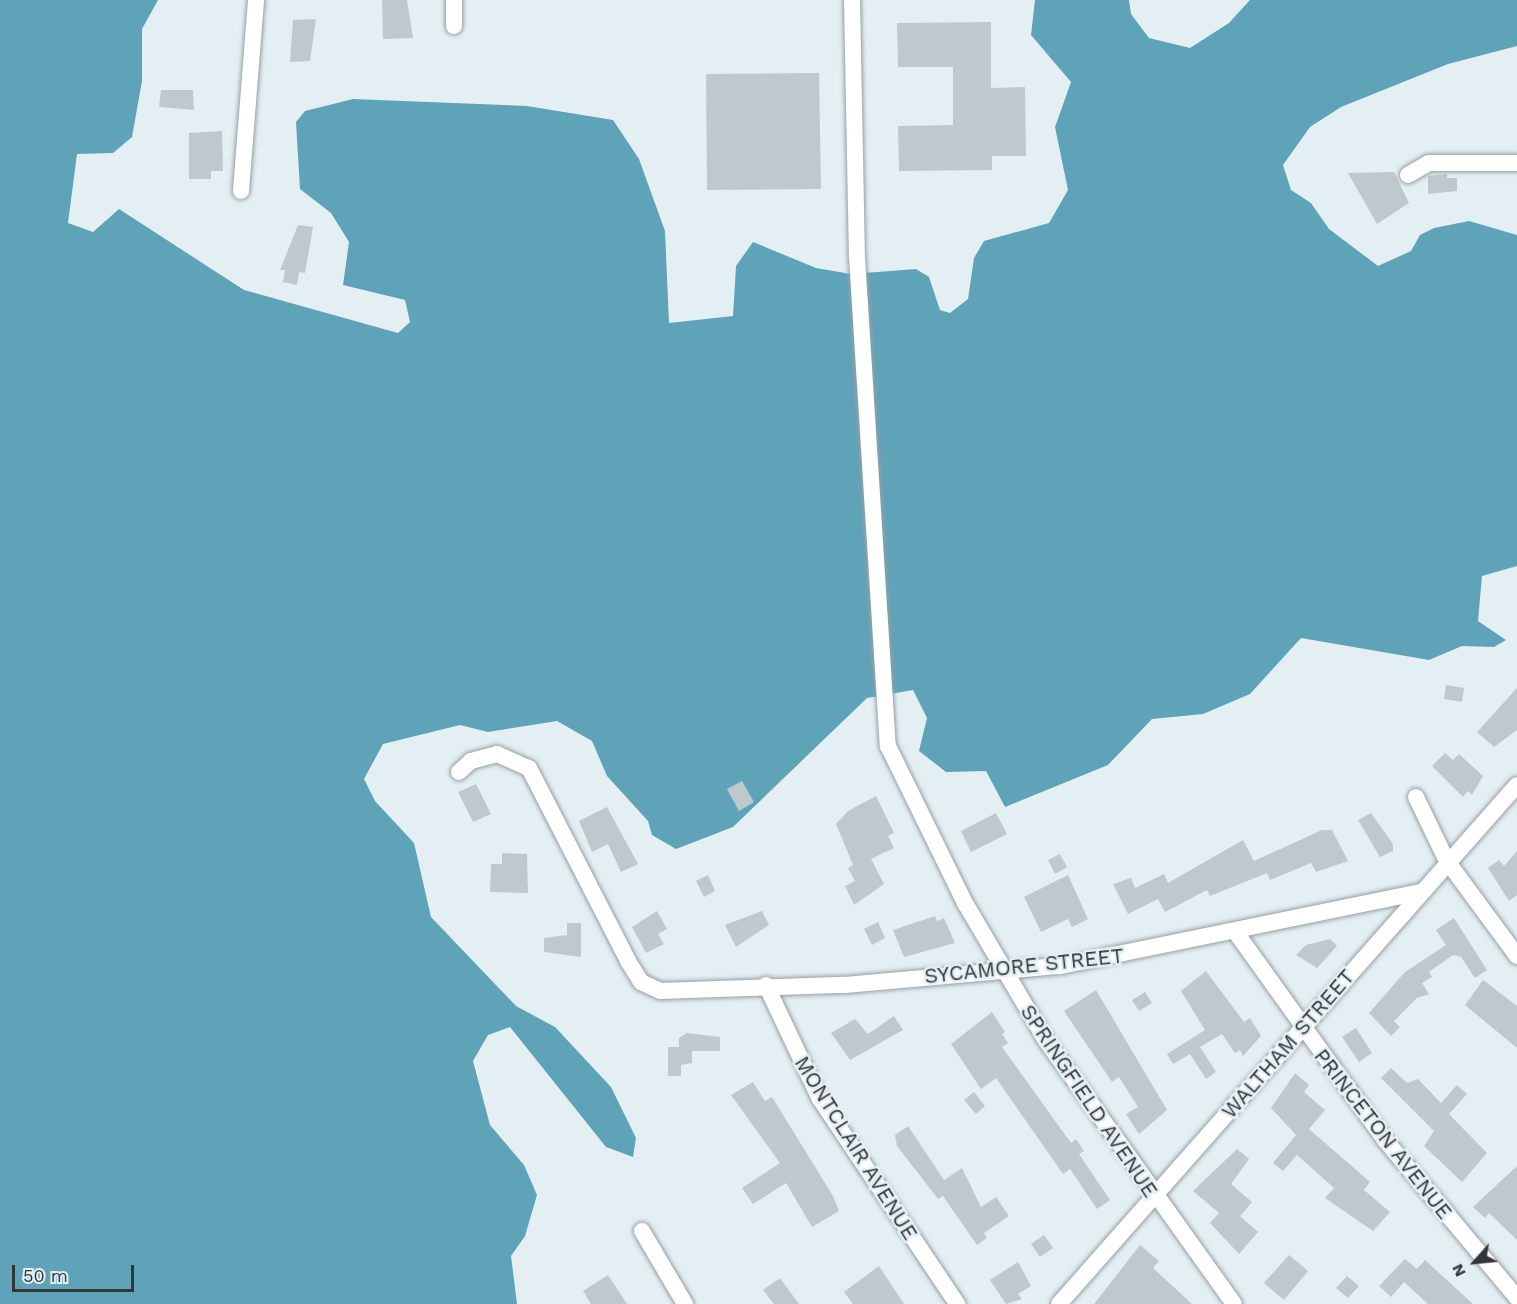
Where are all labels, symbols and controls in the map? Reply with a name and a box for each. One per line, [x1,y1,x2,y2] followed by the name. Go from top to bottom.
[923,943,1125,989] street label: SYCAMORE STREET
[1216,964,1360,1124] street label: WALTHAM STREET
[1015,1000,1163,1202] street label: SPRINGFIELD AVENUE
[1308,1044,1458,1224] street label: PRINCETON AVENUE
[789,1051,923,1245] street label: MONTCLAIR AVENUE
[1445,1232,1505,1292] north arrow
[15,1253,136,1291] scale bar
[1447,1261,1470,1280] text: N
[23,1265,68,1286] text: 50 m

